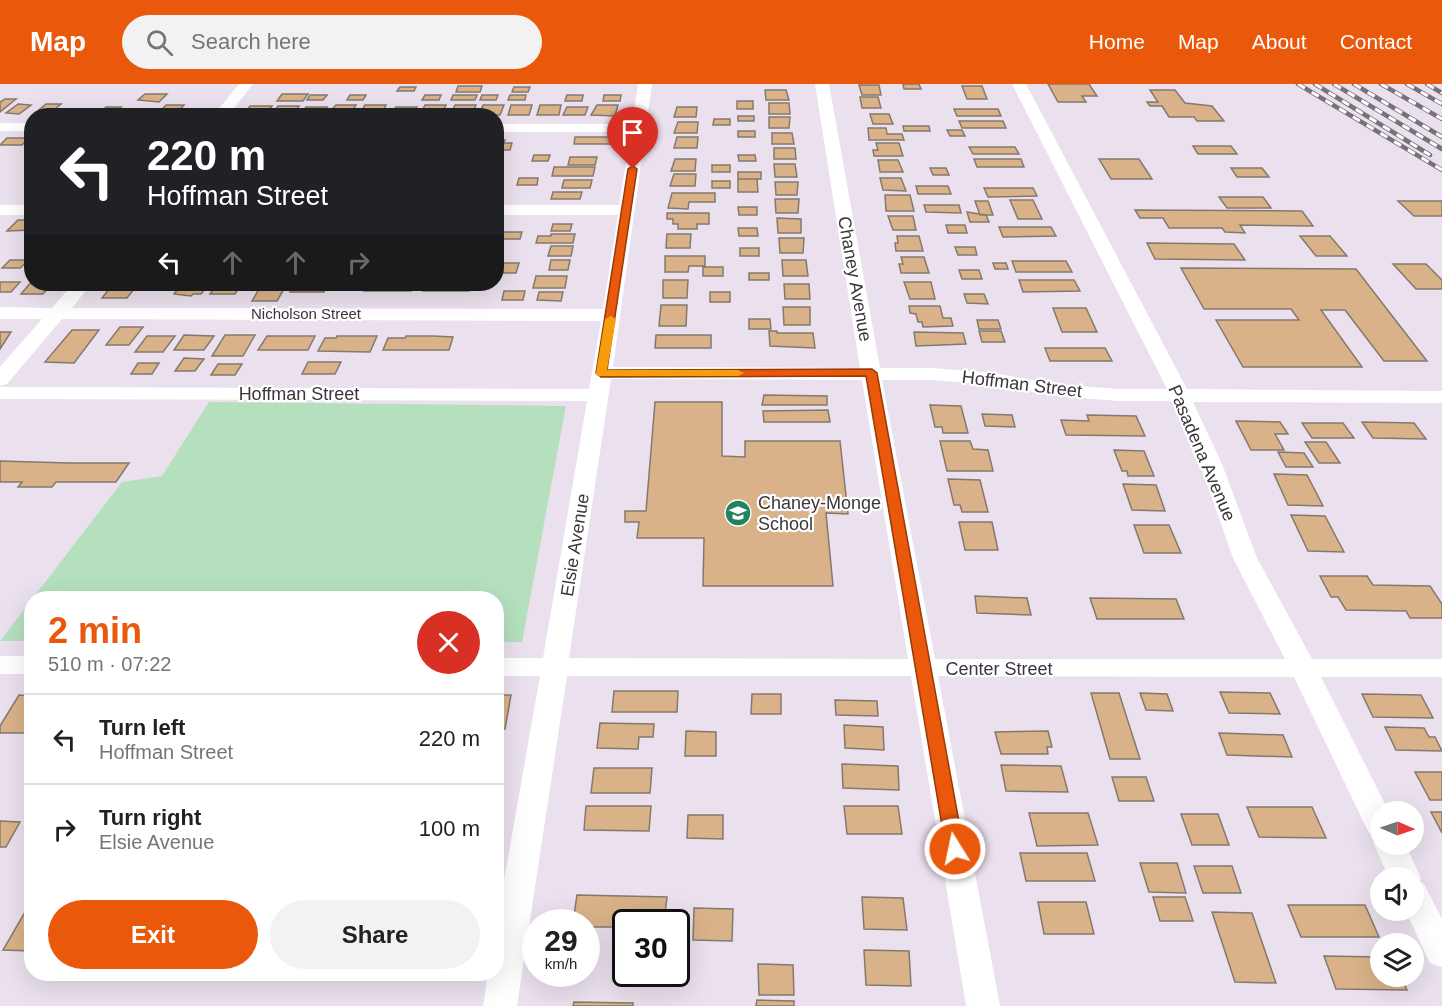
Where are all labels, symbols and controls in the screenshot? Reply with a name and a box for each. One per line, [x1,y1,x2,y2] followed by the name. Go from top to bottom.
[122,15,542,69] search box
[30,26,86,57] text: Map
[143,26,176,59] icon: search
[191,29,311,54] text: Search here
[1089,30,1145,53] text: Home
[1178,30,1219,53] text: Map
[1252,30,1307,53] text: About
[1340,30,1412,53] text: Contact
[607,107,658,169] pin
[616,116,649,149] icon: arrive
[48,132,126,210] icon: left
[147,132,266,179] text: 220 m
[147,181,328,211] text: Hoffman Street
[834,215,876,343] street label: Chaney Avenue
[153,246,186,279] icon: left
[216,246,249,279] icon: ahead
[279,246,312,279] icon: ahead
[342,246,375,279] icon: right
[251,305,362,322] street label: Nicholson Street
[961,367,1083,401] street label: Hoffman Street
[1164,382,1240,524] street label: Pasadena Avenue
[239,384,359,404] street label: Hoffman Street
[557,492,593,598] street label: Elsie Avenue
[758,493,881,534] place label: Chaney-Monge School
[723,498,753,528] school or university icon: Chaney-Monge School
[48,610,142,651] text: 2 min
[417,611,480,674] button: close
[48,653,171,675] text: 510 m · 07:22
[945,659,1053,679] street label: Center Street
[99,715,185,740] text: Turn left
[48,723,81,756] icon: left
[419,726,480,751] text: 220 m
[99,741,233,763] text: Hoffman Street
[1370,801,1424,855] north arrow
[1370,801,1424,987] map controls
[99,805,201,830] text: Turn right
[48,813,81,846] icon: right
[419,816,480,841] text: 100 m
[923,817,987,881] position arrow
[99,831,214,853] text: Elsie Avenue
[1370,867,1424,921] button: sound
[48,900,258,969] button: Exit
[270,900,480,969] button: Share
[612,909,690,987] speed limit sign: 30
[544,924,578,957] text: 29
[1370,933,1424,987] button: layers
[545,955,577,972] text: km/h

